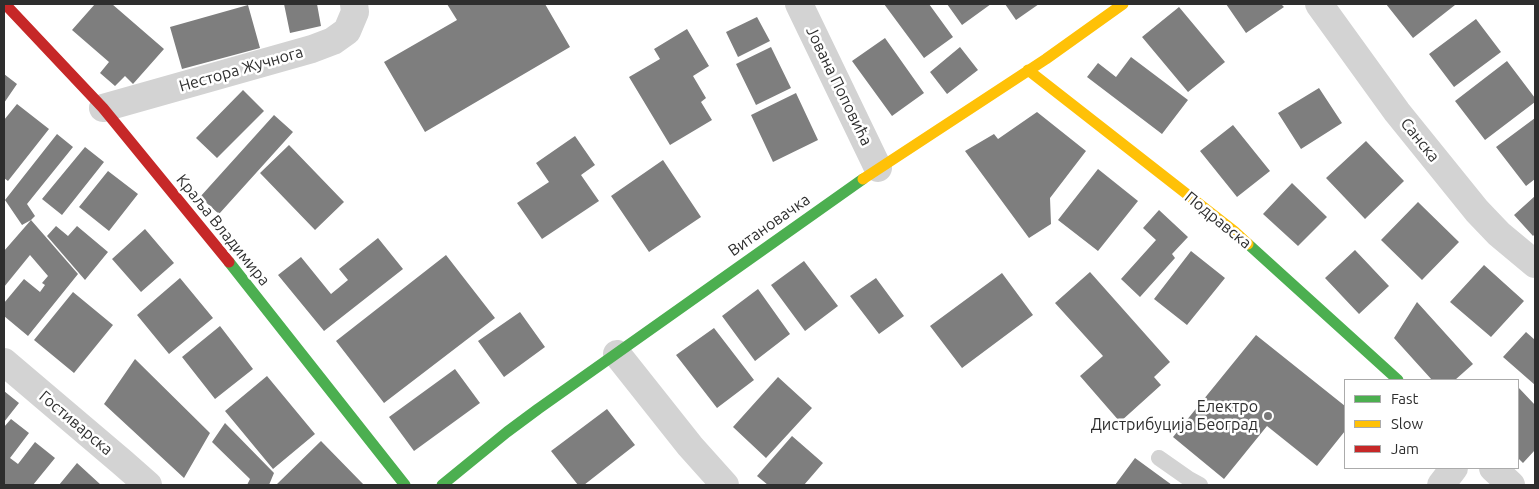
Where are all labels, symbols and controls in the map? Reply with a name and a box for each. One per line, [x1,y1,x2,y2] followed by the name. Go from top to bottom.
[802,23,876,149] street label: Јована Поповића
[177,42,305,96] street label: Нестора Жучнога
[1396,114,1444,166] street label: Санска
[172,170,274,290] street label: Краља Владимира
[1181,187,1255,253] street label: Подравска
[724,190,814,260] street label: Витановачка
[1344,379,1519,469] legend
[35,387,117,459] street label: Гостиварска
[1391,390,1418,407] text: Fast
[1091,397,1258,435] place label: Електро Дистрибуција Београд
[1262,410,1274,422] marker: Електро Дистрибуција Београд
[1391,415,1423,432] text: Slow
[1391,440,1419,457] text: Jam

